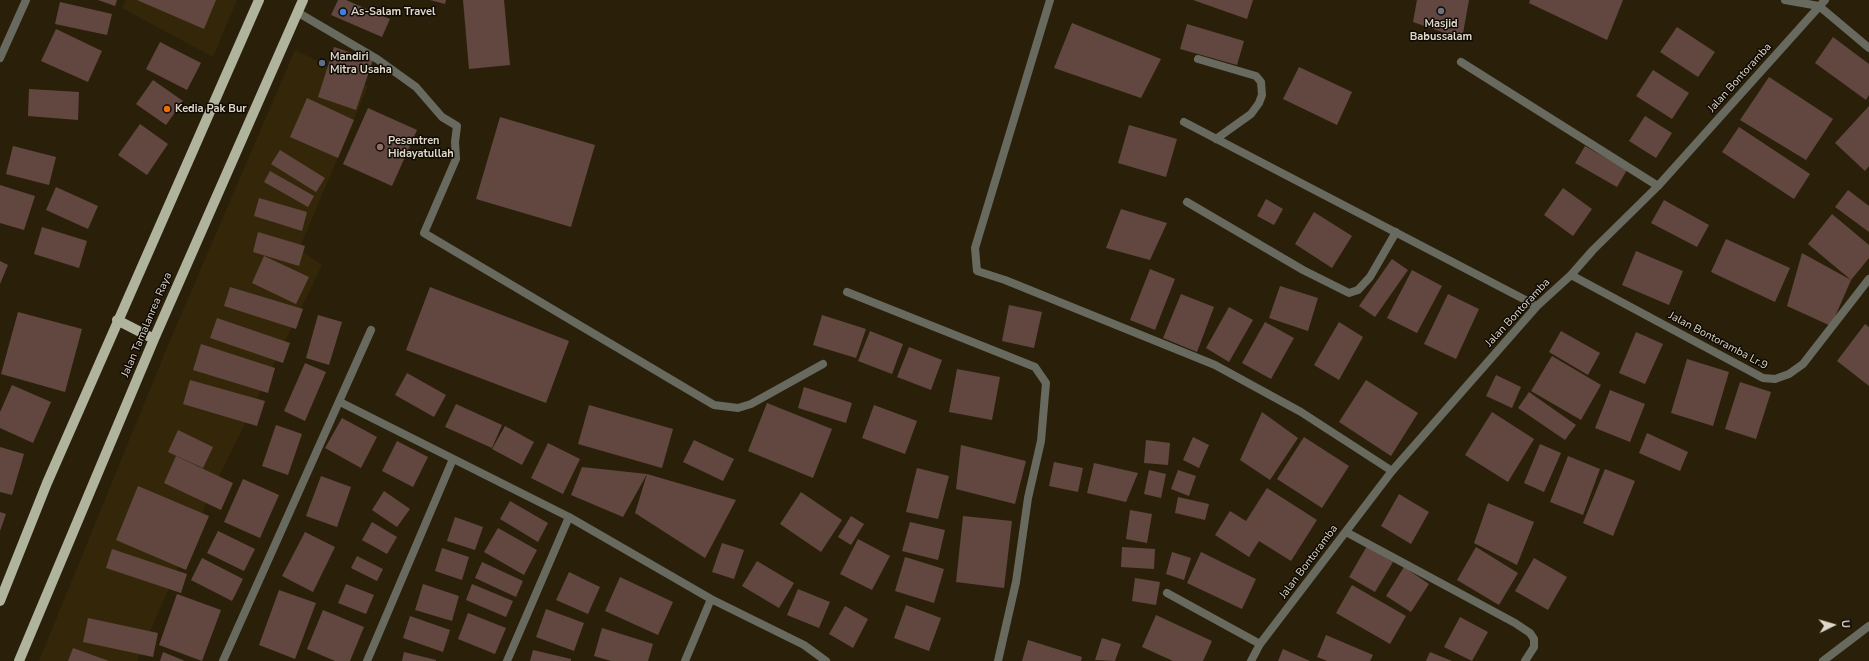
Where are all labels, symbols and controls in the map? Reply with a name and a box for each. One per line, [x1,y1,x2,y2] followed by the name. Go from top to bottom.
[351,5,435,19] place label: As-Salam Travel
[1436,6,1446,16] marker: Masjid Babussalam
[338,7,348,17] marker: As-Salam Travel
[1410,17,1472,43] place label: Masjid Babussalam
[1705,41,1775,115] street label: Jalan Bontoramba
[330,50,392,76] place label: Mandiri Mitra Usaha
[317,58,327,68] marker: Mandiri Mitra Usaha
[175,102,247,116] place label: Kedia Pak Bur
[162,104,172,114] marker: Kedia Pak Bur
[388,134,454,160] place label: Pesantren Hidayatullah
[375,142,385,152] marker: Pesantren Hidayatullah
[119,271,175,379] street label: Jalan Tamalanrea Raya
[1483,276,1553,350] street label: Jalan Bontoramba
[1666,309,1770,373] street label: Jalan Bontoramba Lr.9
[1277,523,1341,601] street label: Jalan Bontoramba
[1813,605,1853,645] north arrow
[1838,619,1853,629] text: U

